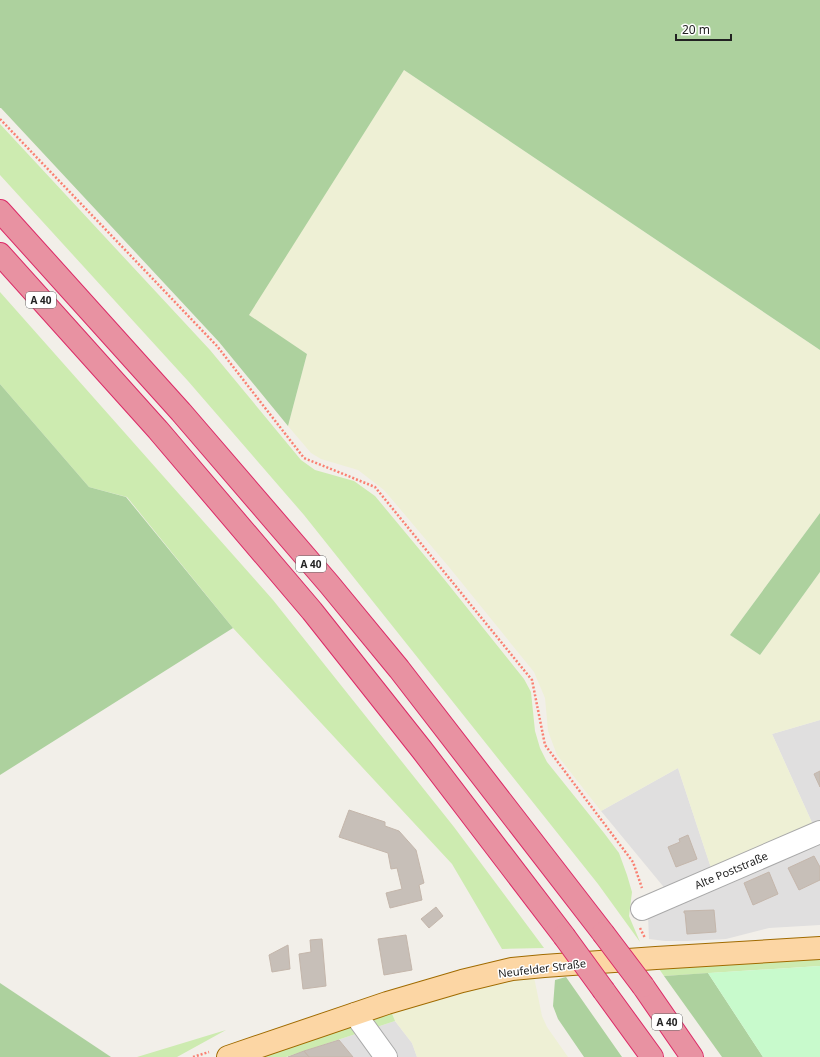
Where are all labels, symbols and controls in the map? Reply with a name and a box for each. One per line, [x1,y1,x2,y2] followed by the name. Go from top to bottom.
[676,16,731,42] scale bar
[682,21,710,38] text: 20 m
[26,292,56,308] road number: A 40
[296,556,326,572] road number: A 40
[692,848,770,892] street label: Alte Poststraße
[497,955,587,981] street label: Neufelder Straße
[652,1014,682,1030] road number: A 40

